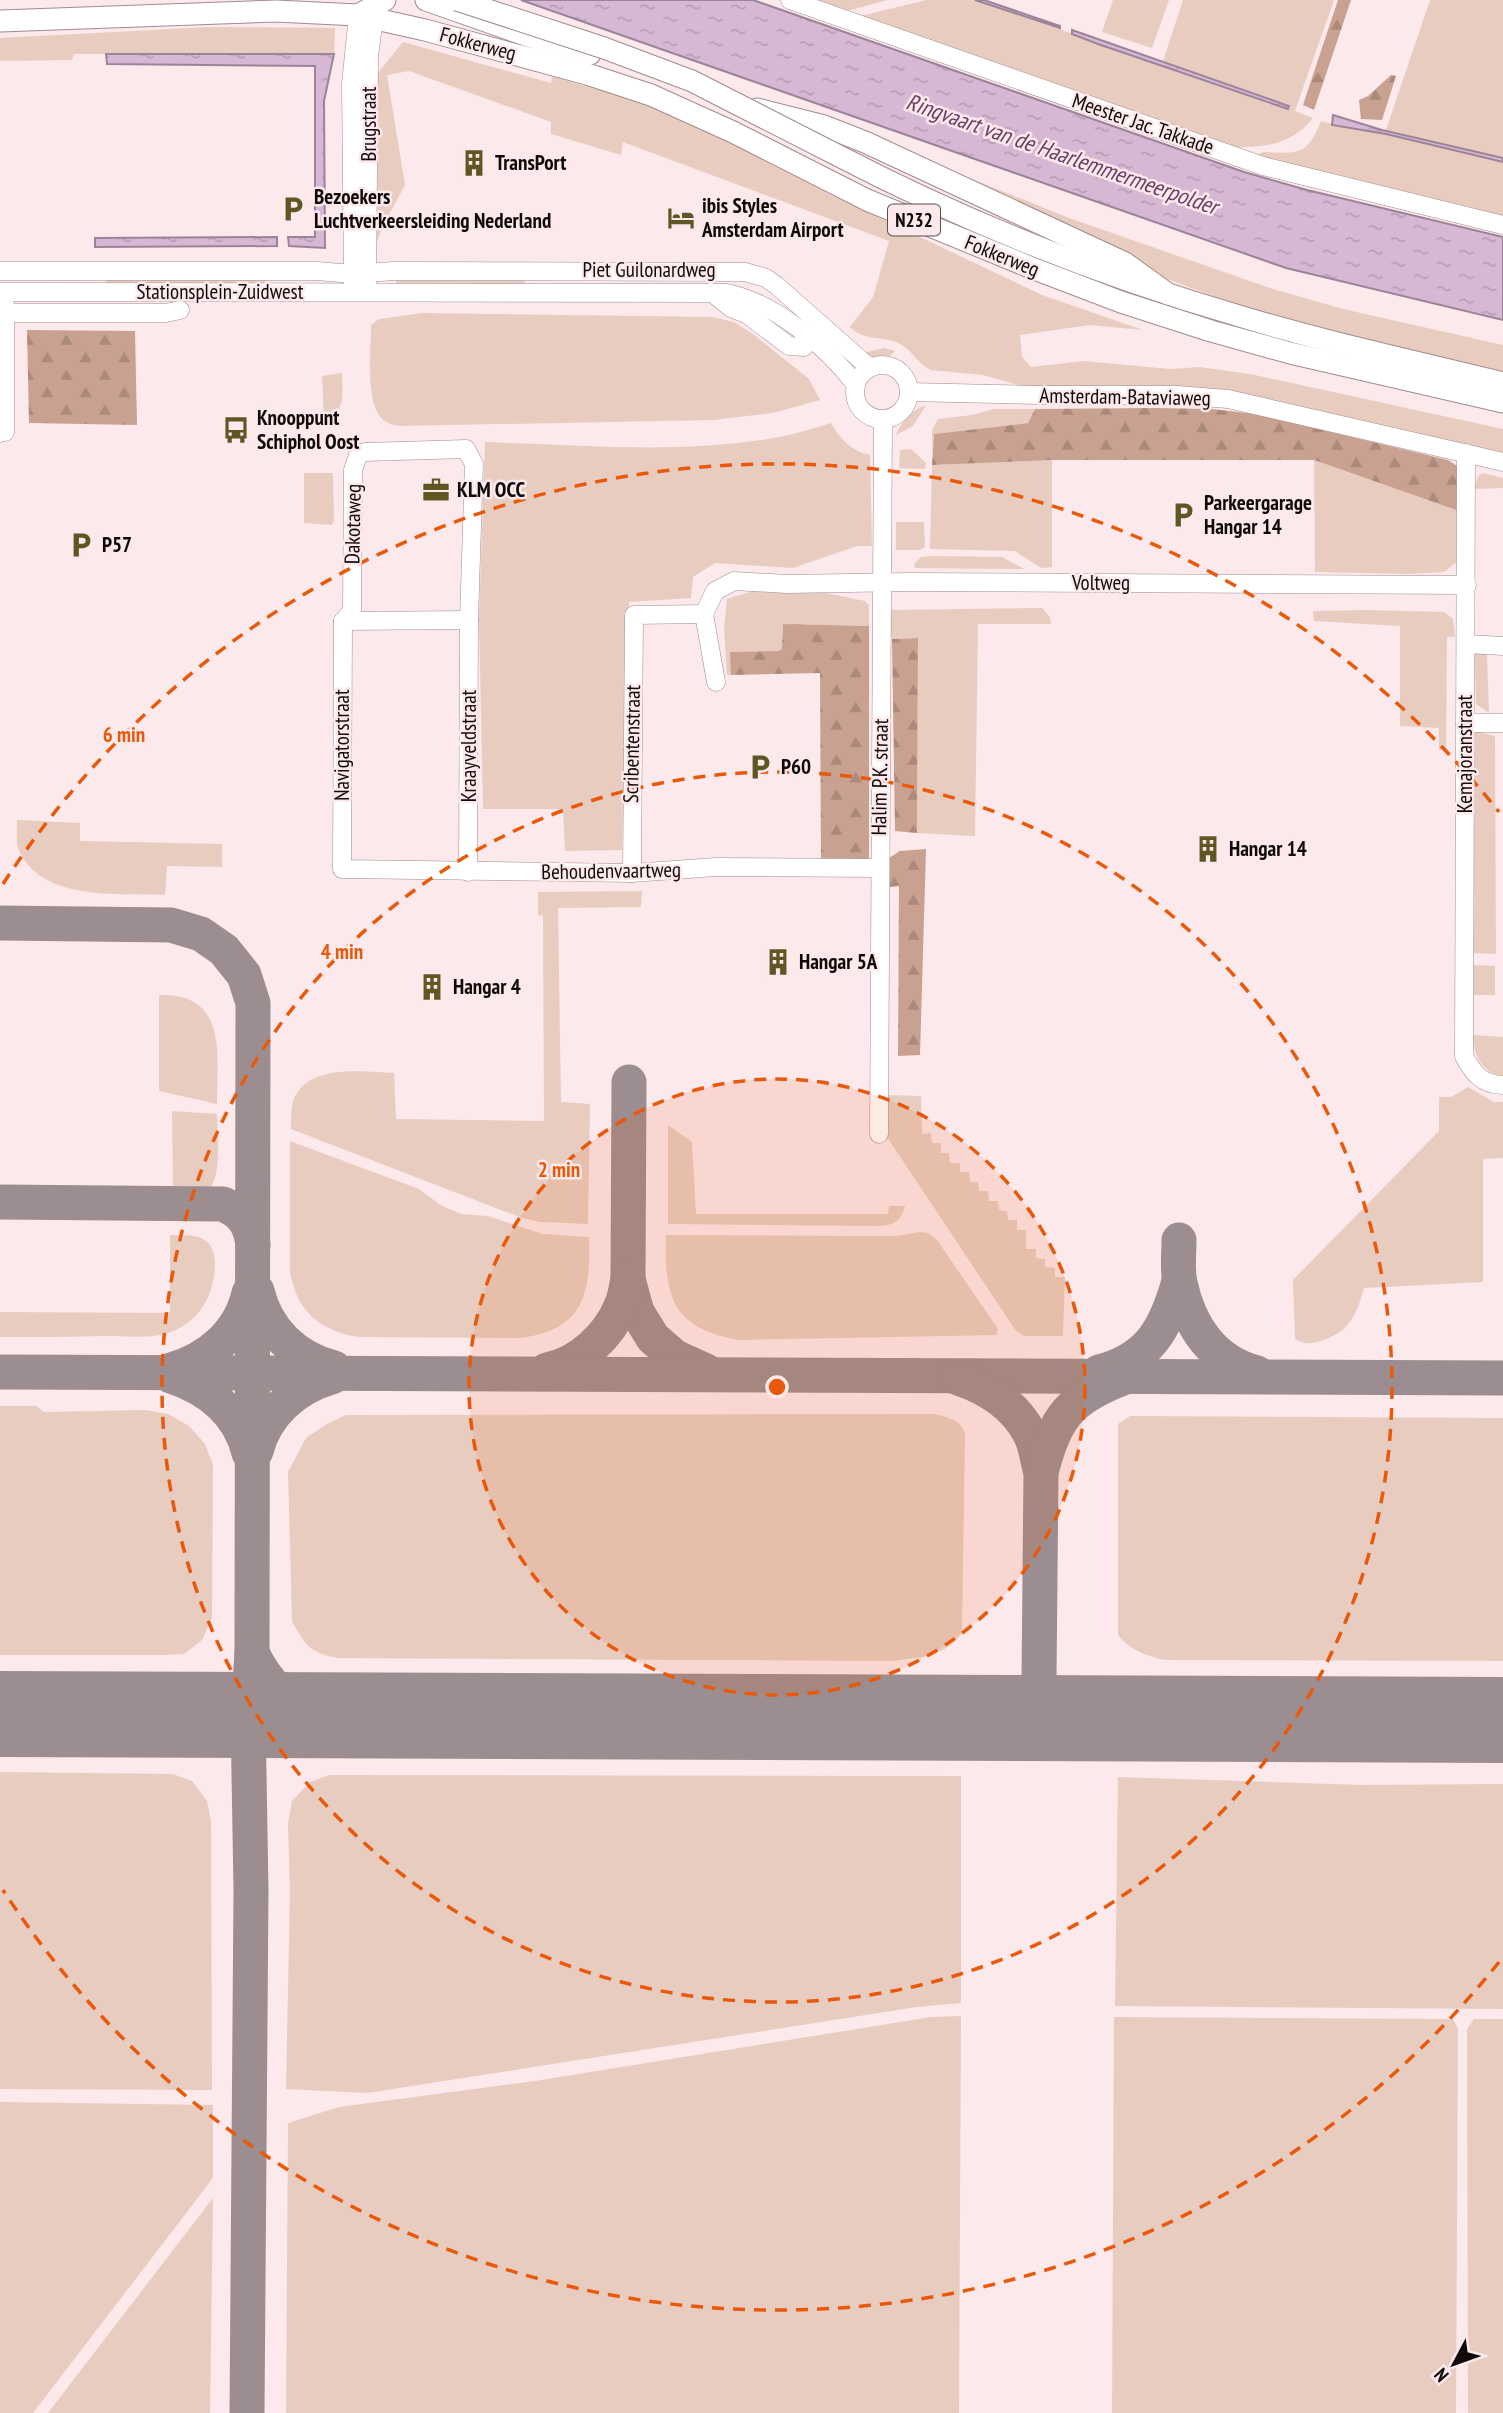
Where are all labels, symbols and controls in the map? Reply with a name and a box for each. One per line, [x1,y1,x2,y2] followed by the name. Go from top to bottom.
[437,20,519,67] street label: Fokkerweg
[355,86,382,162] street label: Brugstraat
[903,86,1225,222] water label: Ringvaart van de Haarlemmermeerpolder
[1069,87,1217,160] street label: Meester Jac. Takkade
[459,148,489,178] building icon: TransPort
[495,149,566,176] place label: TransPort
[314,183,551,234] place label: Bezoekers Luchtverkeersleiding Nederland
[701,192,844,243] place label: ibis Styles Amsterdam Airport
[278,194,308,224] parking icon: Bezoekers Luchtverkeersleiding Nederland
[666,203,696,233] hotel icon: ibis Styles Amsterdam Airport
[888,204,940,235] road number: N232
[961,228,1043,283] street label: Fokkerweg
[582,256,716,283] street label: Piet Guilonardweg
[137,278,304,305] street label: Stationsplein-Zuidwest
[1039,382,1211,411] street label: Amsterdam-Bataviaweg
[257,404,359,455] place label: Knooppunt Schiphol Oost
[221,415,251,445] bus stop icon: Knooppunt Schiphol Oost
[421,475,451,505] office icon: KLM OCC
[457,476,525,503] place label: KLM OCC
[338,484,367,564] street label: Dakotaweg
[1204,489,1312,540] place label: Parkeergarage Hangar 14
[1168,500,1198,530] parking icon: Parkeergarage Hangar 14
[66,530,96,560] parking icon: P57
[102,531,132,558] place label: P57
[1071,569,1130,596] street label: Voltweg
[617,684,646,803] street label: Scribentenstraat
[328,689,355,801] street label: Navigatorstraat
[455,689,482,802] street label: Kraayveldstraat
[1451,695,1478,813] street label: Kemajoranstraat
[865,718,894,836] street label: Halim P.K. straat
[103,721,145,748] text: 6 min
[745,752,775,782] parking icon: P60
[781,753,811,780] place label: P60
[1193,834,1223,864] building icon: Hangar 14
[1229,835,1307,862] place label: Hangar 14
[541,856,681,885] street label: Behoudenvaartweg
[321,938,363,965] text: 4 min
[763,947,793,977] building icon: Hangar 5A
[799,948,878,975] place label: Hangar 5A
[417,972,447,1002] building icon: Hangar 4
[453,973,521,1000] place label: Hangar 4
[538,1156,580,1183] text: 2 min
[765,1375,789,1399] centre of rings
[1419,2329,1489,2399] north arrow
[1429,2363,1454,2387] text: N

